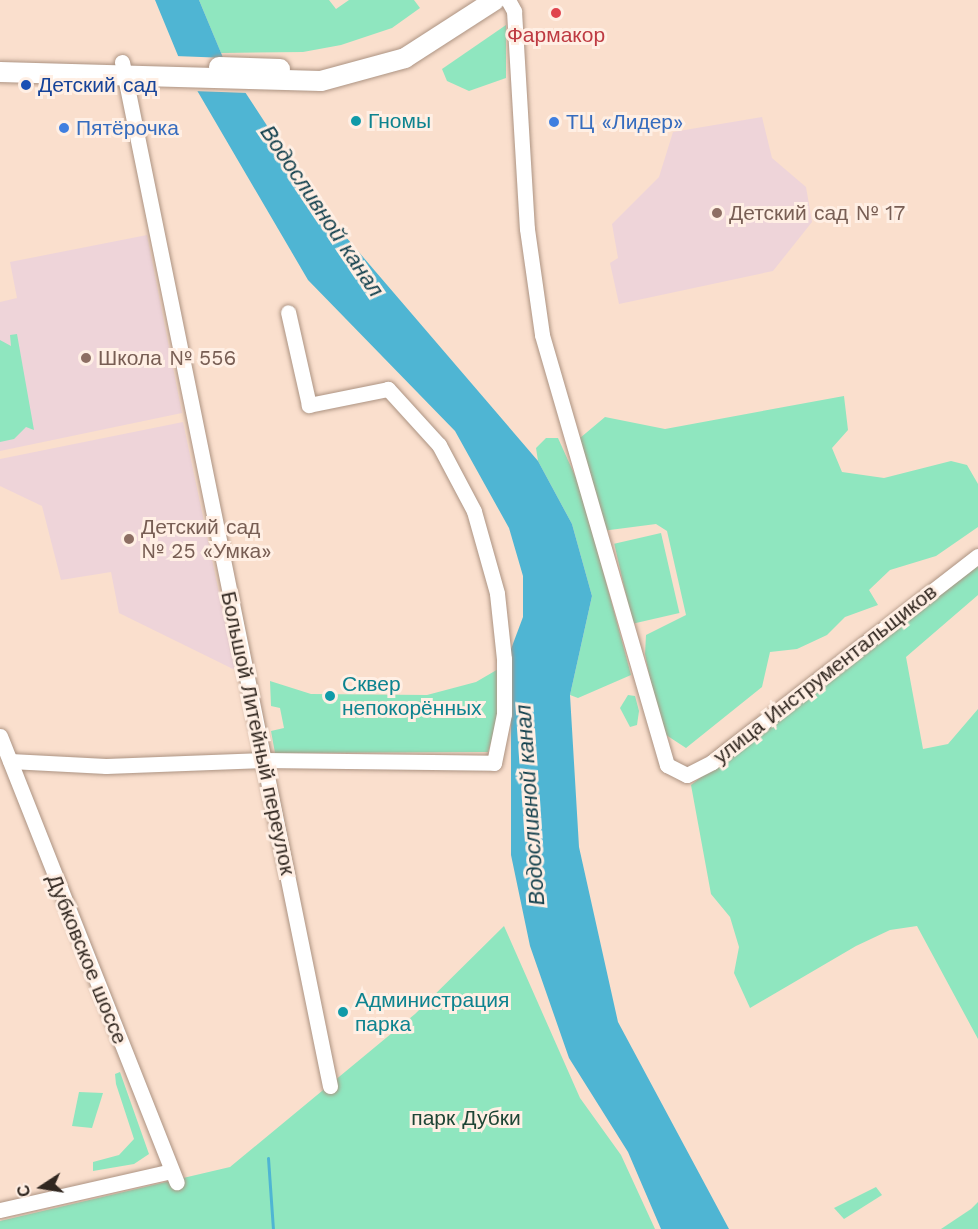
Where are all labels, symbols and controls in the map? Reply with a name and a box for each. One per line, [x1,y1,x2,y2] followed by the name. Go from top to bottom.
[549,6,563,20] marker: Фармакор
[507,22,605,48] place label: Фармакор
[38,72,157,98] place label: Детский сад
[19,78,33,92] marker: Детский сад
[368,108,431,134] place label: Гномы
[566,109,683,135] place label: ТЦ «Лидер»
[349,114,363,128] marker: Гномы
[76,115,179,141] place label: Пятёрочка
[547,115,561,129] marker: ТЦ «Лидер»
[255,120,389,302] water label: Водосливной канал
[57,121,71,135] marker: Пятёрочка
[729,200,906,226] place label: Детский сад № 17
[710,206,724,220] marker: Детский сад № 17
[98,345,236,371] place label: Школа № 556
[79,351,93,365] marker: Школа № 556
[141,514,272,564] place label: Детский сад № 25 «Умка»
[122,532,136,546] marker: Детский сад № 25 «Умка»
[708,579,942,769] street label: улица Инструментальщиков
[216,589,300,877] street label: Большой Литейный переулок
[342,671,482,721] place label: Сквер непокорённых
[323,689,337,703] marker: Сквер непокорённых
[510,704,550,906] water label: Водосливной канал
[41,870,133,1048] street label: Дубковское шоссе
[355,987,509,1037] place label: Администрация парка
[336,1005,350,1019] marker: Администрация парка
[411,1105,521,1131] park label: парк Дубки
[12,1157,72,1217] north arrow
[13,1183,34,1198] text: С

